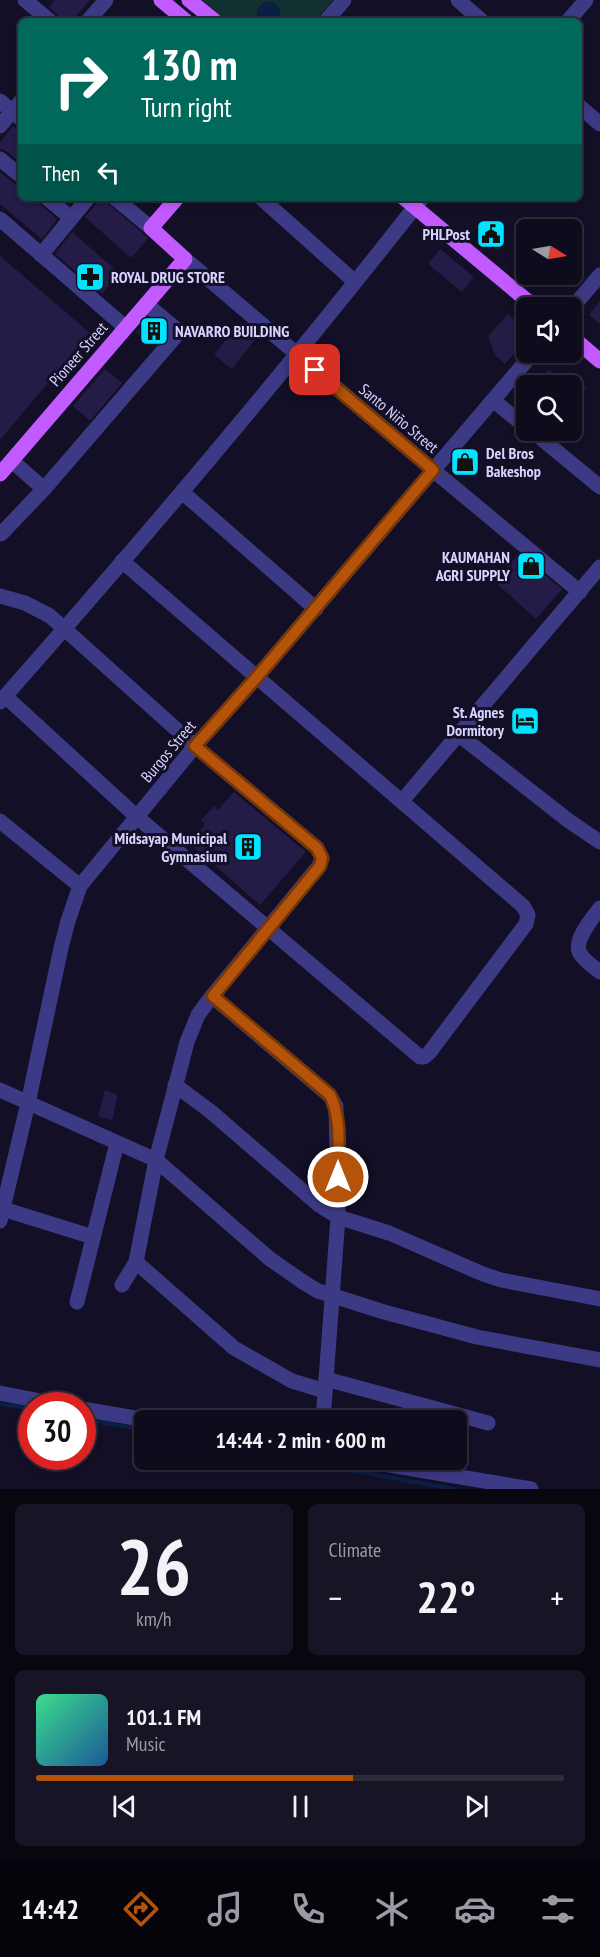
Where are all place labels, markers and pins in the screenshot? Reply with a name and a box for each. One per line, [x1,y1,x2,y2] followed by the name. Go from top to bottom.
[475,218,507,250] public building icon: PHLPost
[423,224,470,244] place label: PHLPost
[74,261,106,293] pharmacy icon: ROYAL DRUG STORE
[111,267,225,287] place label: ROYAL DRUG STORE
[138,315,170,347] building icon: NAVARRO BUILDING
[175,321,289,341] place label: NAVARRO BUILDING
[289,344,340,395] pin
[486,443,541,481] place label: Del Bros Bakeshop
[449,446,481,478] shop icon: Del Bros Bakeshop
[435,547,510,585] place label: KAUMAHAN AGRI SUPPLY
[515,550,547,582] shop icon: KAUMAHAN AGRI SUPPLY
[447,702,505,740] place label: St. Agnes Dormitory
[509,705,541,737] hotel icon: St. Agnes Dormitory
[115,828,227,866] place label: Midsayap Municipal Gymnasium
[232,831,264,863] building icon: Midsayap Municipal Gymnasium

